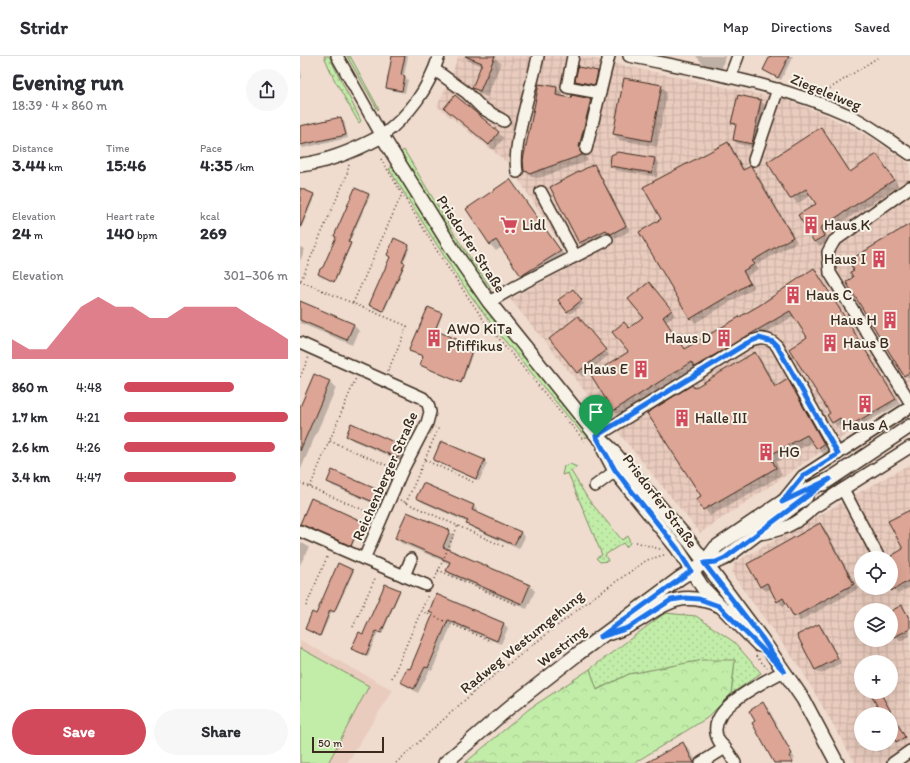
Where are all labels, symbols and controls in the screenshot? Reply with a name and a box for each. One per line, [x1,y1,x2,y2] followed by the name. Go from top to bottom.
[20,16,68,39] text: Stridr
[723,19,749,36] text: Map
[771,19,832,36] text: Directions
[854,19,890,36] text: Saved
[12,69,124,96] text: Evening run
[246,69,288,111] button: share
[788,70,864,114] street label: Ziegeleiweg
[12,98,107,113] text: 18:39 · 4 × 860 m
[12,142,53,155] text: Distance
[106,142,129,155] text: Time
[200,142,222,155] text: Pace
[12,155,46,175] text: 3.44
[106,155,146,175] text: 15:46
[200,155,233,175] text: 4:35
[46,161,63,174] text: km
[233,161,254,174] text: /km
[433,192,509,296] street label: Prisdorfer Straße
[12,210,56,223] text: Elevation
[106,210,155,223] text: Heart rate
[200,210,220,223] text: kcal
[499,215,519,235] supermarket icon: Lidl
[801,215,821,235] building icon: Haus K
[522,216,547,234] place label: Lidl
[824,216,870,234] place label: Haus K
[12,223,31,243] text: 24
[106,223,135,243] text: 140
[200,223,227,243] text: 269
[31,229,43,242] text: m
[135,229,157,242] text: bpm
[869,249,889,269] building icon: Haus I
[824,250,866,268] place label: Haus I
[12,268,64,283] text: Elevation
[224,268,288,283] text: 301–306 m
[783,285,803,305] building icon: Haus C
[806,286,852,304] place label: Haus C
[880,310,900,330] building icon: Haus H
[830,311,877,329] place label: Haus H
[447,320,513,355] place label: AWO KiTa Pfiffikus
[424,328,444,348] building icon: AWO KiTa Pfiffikus
[714,328,734,348] building icon: Haus D
[665,329,711,347] place label: Haus D
[820,333,840,353] building icon: Haus B
[843,334,889,352] place label: Haus B
[631,359,651,379] building icon: Haus E
[583,360,628,378] place label: Haus E
[12,380,48,395] text: 860 m
[76,380,102,395] text: 4:48
[855,394,875,414] building icon: Haus A
[579,395,613,436] pin
[585,401,607,423] icon: arrive
[672,408,692,428] building icon: Halle III
[348,409,422,543] street label: Reichenberger Straße
[695,409,747,427] place label: Halle III
[12,410,48,425] text: 1.7 km
[76,410,100,425] text: 4:21
[842,416,888,434] place label: Haus A
[12,440,49,455] text: 2.6 km
[76,440,101,455] text: 4:26
[756,442,776,462] building icon: HG
[779,443,800,461] place label: HG
[619,451,701,551] street label: Prisdorfer Straße
[12,470,50,485] text: 3.4 km
[76,470,101,485] text: 4:47
[854,551,898,751] map controls
[854,551,898,595] button: locate
[457,586,588,697] street label: Radweg Westumgehung
[854,603,898,647] button: layers
[534,621,591,671] street label: Westring
[854,655,898,699] button: +
[854,707,898,751] button: −
[12,709,146,755] button: Save
[154,709,288,755] button: Share
[312,735,384,754] scale bar
[318,737,342,750] text: 50 m

